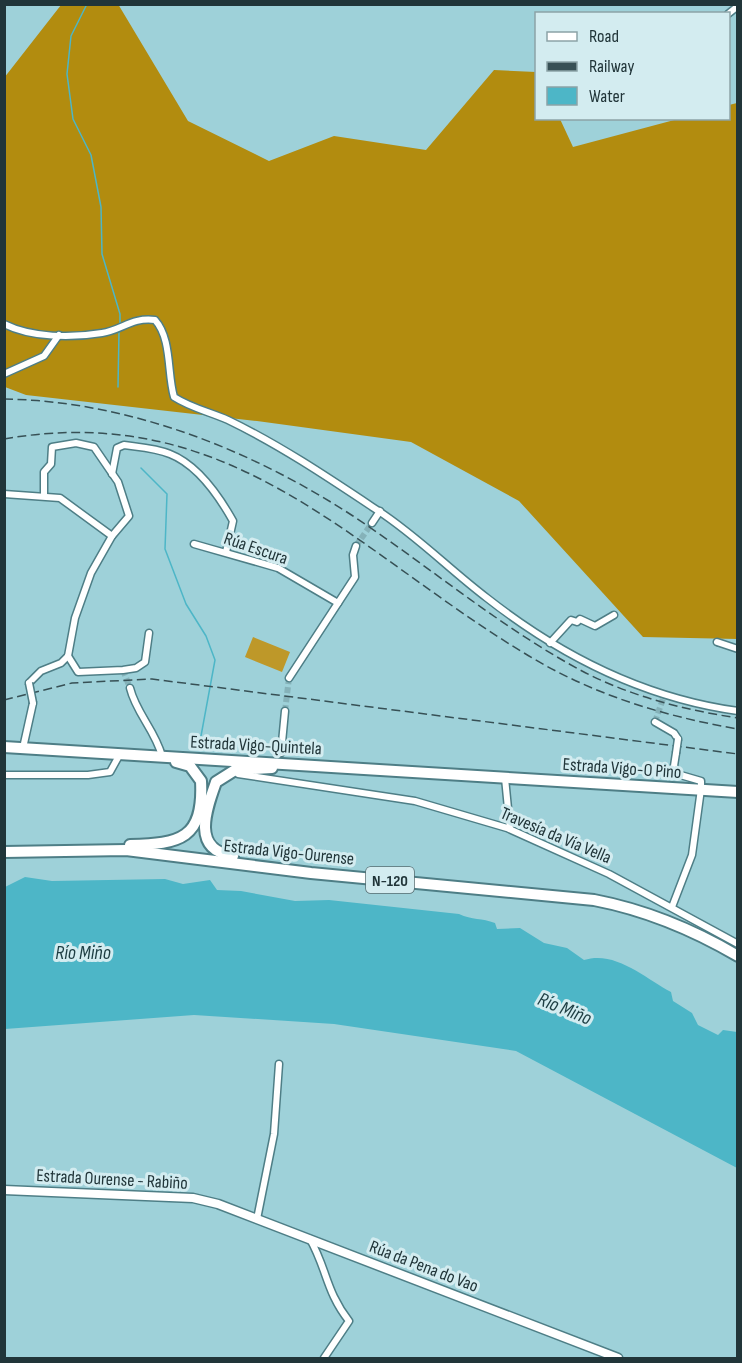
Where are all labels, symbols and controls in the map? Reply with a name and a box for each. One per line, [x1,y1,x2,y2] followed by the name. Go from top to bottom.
[535,12,730,120] legend
[589,26,619,47] text: Road
[589,56,634,77] text: Railway
[589,86,625,107] text: Water
[221,528,291,569] street label: Rúa Escura
[190,732,322,759] street label: Estrada Vigo-Quintela
[562,754,682,783] street label: Estrada Vigo-O Pino
[497,803,614,868] street label: Travesía da Vía Vella
[223,835,355,870] street label: Estrada Vigo-Ourense
[366,867,414,893] road number: N-120
[55,941,111,965] water label: Río Miño
[534,987,595,1030] water label: Río Miño
[36,1165,188,1194] street label: Estrada Ourense - Rabiño
[366,1236,481,1297] street label: Rúa da Pena do Vao

